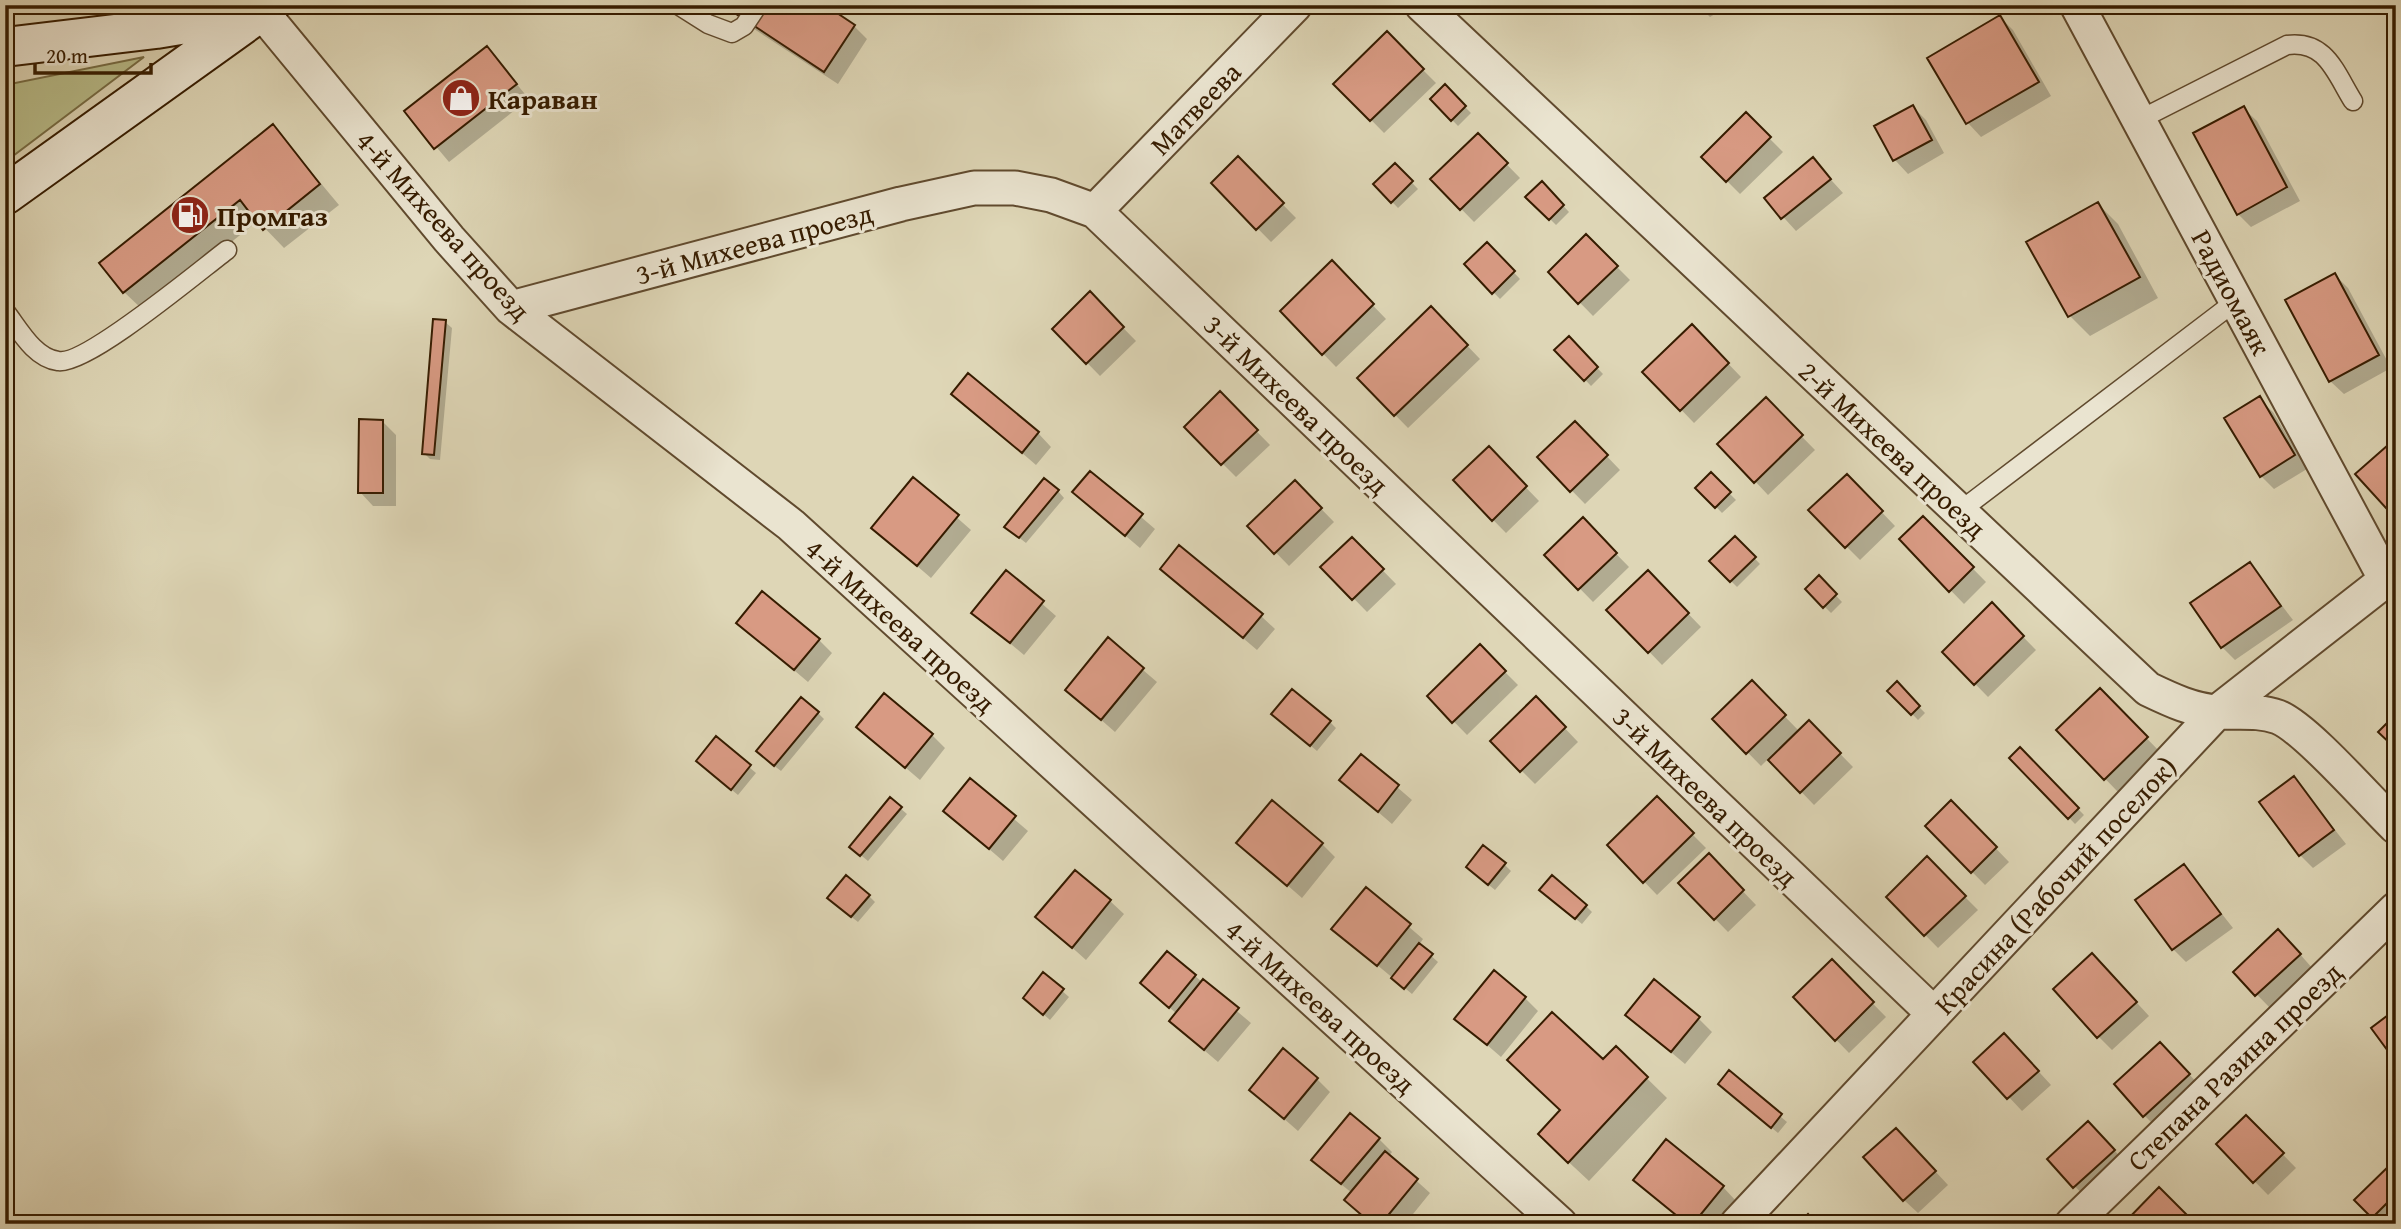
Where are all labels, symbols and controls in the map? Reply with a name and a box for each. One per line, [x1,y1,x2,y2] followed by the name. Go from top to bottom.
[35,32,150,76] scale bar
[46,40,88,71] text: 20 m
[1140,52,1250,164] street label: Матвеева
[440,77,482,119] shop icon: Караван
[488,78,598,119] place label: Караван
[347,121,541,329] street label: 4-й Михеева проезд
[631,192,877,294] street label: 3-й Михеева проезд
[169,194,211,236] fuel station icon: Промгаз
[217,195,328,236] place label: Промгаз
[2182,222,2282,362] street label: Радиомаяк
[1195,305,1399,503] street label: 3-й Михеева проезд
[1790,351,1996,547] street label: 2-й Михеева проезд
[797,528,1005,722] street label: 4-й Михеева проезд
[1604,697,1808,895] street label: 3-й Михеева проезд
[1924,747,2186,1023] street label: Красина (Рабочий поселок)
[1217,909,1425,1103] street label: 4-й Михеева проезд
[2117,952,2351,1180] street label: Степана Разина проезд

